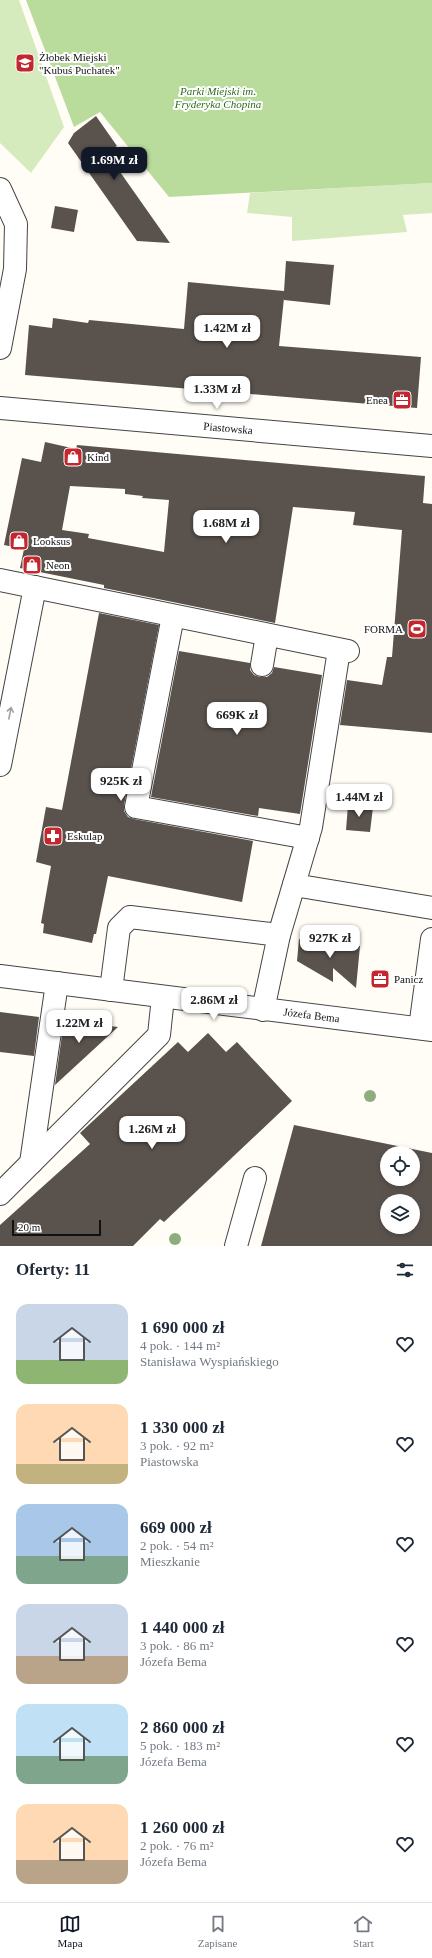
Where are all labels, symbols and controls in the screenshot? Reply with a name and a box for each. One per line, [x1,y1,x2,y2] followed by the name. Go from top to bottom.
[39,51,120,76] place label: Żłobek Miejski "Kubuś Puchatek"
[14,52,36,74] school or university icon: Żłobek Miejski "Kubuś Puchatek"
[174,85,262,110] park label: Parki Miejski im. Fryderyka Chopina
[73,147,155,181] pin: 1.69M zł
[90,152,138,167] text: 1.69M zł
[186,315,268,349] pin: 1.42M zł
[203,320,251,335] text: 1.42M zł
[176,376,258,410] pin: 1.33M zł
[193,381,241,396] text: 1.33M zł
[391,389,413,411] office icon: Enea
[366,394,388,406] place label: Enea
[203,420,253,436] street label: Piastowska
[62,446,84,468] shop icon: Kind
[87,451,110,463] place label: Kind
[185,510,267,544] pin: 1.68M zł
[202,515,250,530] text: 1.68M zł
[8,530,30,552] shop icon: Looksus
[33,535,70,547] place label: Looksus
[21,554,43,576] shop icon: Neon
[46,559,70,571] place label: Neon
[406,618,428,640] sports icon: FORMA
[364,623,403,635] place label: FORMA
[200,702,274,736] pin: 669K zł
[7,707,15,720] one-way arrow
[216,707,258,722] text: 669K zł
[84,768,158,802] pin: 925K zł
[100,773,142,788] text: 925K zł
[318,784,400,818] pin: 1.44M zł
[335,789,383,804] text: 1.44M zł
[42,825,64,847] pharmacy icon: Eskulap
[67,830,103,842] place label: Eskulap
[293,925,367,959] pin: 927K zł
[309,930,351,945] text: 927K zł
[369,968,391,990] office icon: Panicz
[394,973,423,985] place label: Panicz
[173,987,255,1021] pin: 2.86M zł
[190,992,238,1007] text: 2.86M zł
[283,1005,340,1024] street label: Józefa Bema
[38,1010,120,1044] pin: 1.22M zł
[55,1015,103,1030] text: 1.22M zł
[111,1116,193,1150] pin: 1.26M zł
[128,1121,176,1136] text: 1.26M zł
[380,1146,420,1234] map controls
[380,1146,420,1186] button: locate
[380,1194,420,1234] button: layers
[12,1218,101,1237] scale bar
[18,1221,40,1233] text: 20 m
[394,1259,416,1281] icon: filters
[16,1260,90,1279] text: Oferty: 11
[140,1318,225,1337] text: 1 690 000 zł
[48,1320,96,1368] icon: home
[394,1333,416,1355] icon: heart
[140,1338,220,1353] text: 4 pok. · 144 m²
[140,1354,279,1369] text: Stanisława Wyspiańskiego
[140,1418,225,1437] text: 1 330 000 zł
[48,1420,96,1468] icon: home
[394,1433,416,1455] icon: heart
[140,1438,214,1453] text: 3 pok. · 92 m²
[140,1454,199,1469] text: Piastowska
[140,1518,212,1537] text: 669 000 zł
[48,1520,96,1568] icon: home
[394,1533,416,1555] icon: heart
[140,1538,214,1553] text: 2 pok. · 54 m²
[140,1554,200,1569] text: Mieszkanie
[140,1618,225,1637] text: 1 440 000 zł
[48,1620,96,1668] icon: home
[394,1633,416,1655] icon: heart
[140,1638,214,1653] text: 3 pok. · 86 m²
[140,1654,207,1669] text: Józefa Bema
[140,1718,225,1737] text: 2 860 000 zł
[48,1720,96,1768] icon: home
[394,1733,416,1755] icon: heart
[140,1738,220,1753] text: 5 pok. · 183 m²
[140,1754,207,1769] text: Józefa Bema
[140,1818,225,1837] text: 1 260 000 zł
[48,1820,96,1868] icon: home
[394,1833,416,1855] icon: heart
[140,1838,214,1853] text: 2 pok. · 76 m²
[140,1854,207,1869] text: Józefa Bema
[58,1913,83,1949] tab: Mapa
[198,1913,237,1949] tab: Zapisane
[352,1913,374,1949] tab: Start

